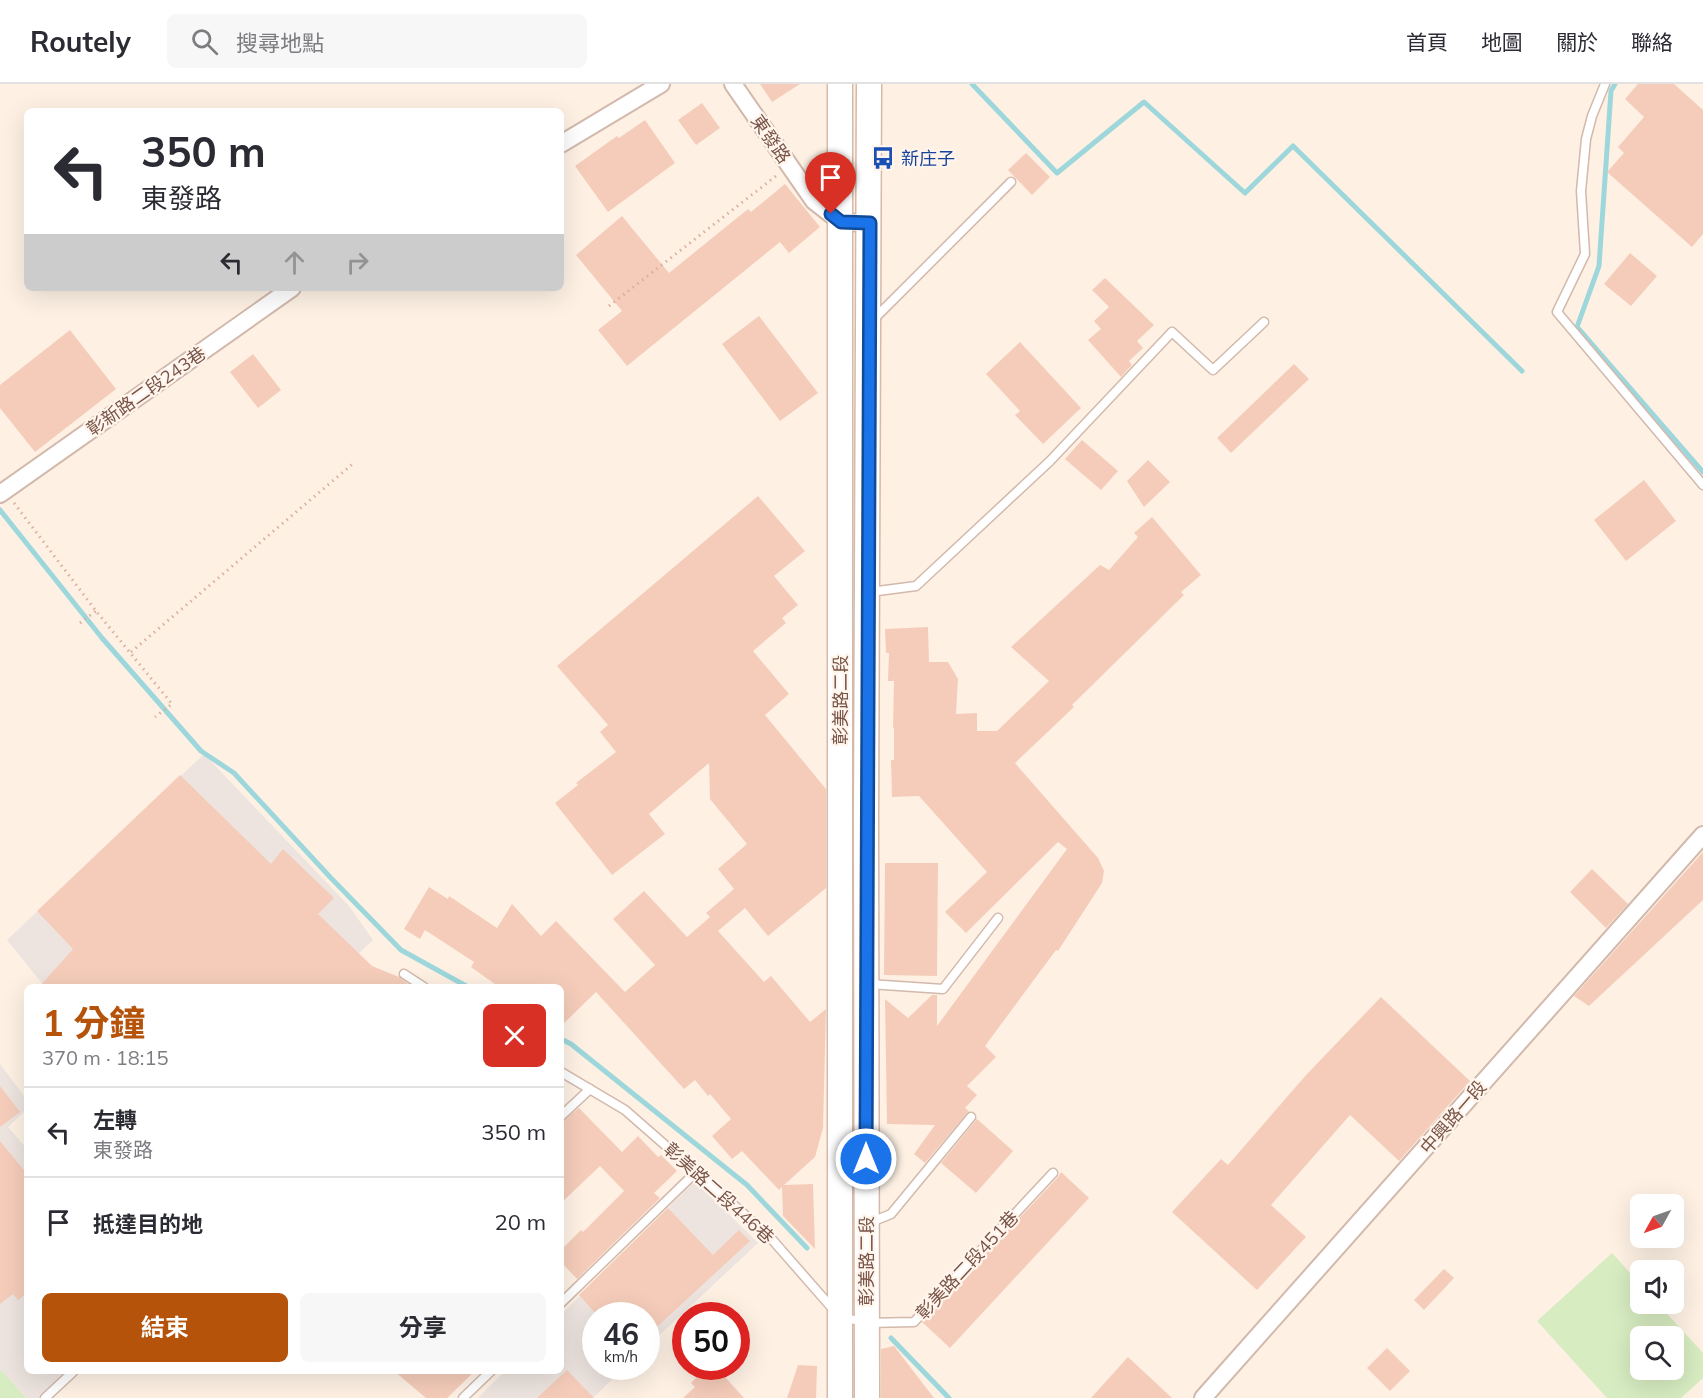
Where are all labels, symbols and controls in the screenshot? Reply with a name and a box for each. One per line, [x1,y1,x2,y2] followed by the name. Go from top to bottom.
[167,14,587,68] search box
[30,24,131,59] text: Routely
[188,25,221,58] icon: search
[236,29,324,57] text: 搜尋地點
[1406,29,1448,55] text: 首頁
[1481,29,1523,55] text: 地圖
[1556,29,1598,55] text: 關於
[1631,29,1673,55] text: 聯絡
[746,110,796,168] street label: 東發路
[141,125,266,178] text: 350 m
[42,132,120,210] icon: left
[870,145,896,171] bus stop icon: 新庄子
[901,147,955,170] place label: 新庄子
[805,152,856,214] pin
[814,161,847,194] icon: arrive
[141,181,222,215] text: 東發路
[215,246,248,279] icon: left
[278,246,311,279] icon: ahead
[341,246,374,279] icon: right
[82,341,210,441] street label: 彰新路二段243巷
[829,655,852,745] street label: 彰美路二段
[42,1000,145,1045] text: 1 分鐘
[483,1004,546,1067] button: close
[42,1045,168,1070] text: 370 m · 18:15
[1415,1075,1491,1159] street label: 中興路一段
[93,1106,137,1134] text: 左轉
[42,1116,75,1149] icon: left
[481,1118,546,1146] text: 350 m
[834,1127,898,1191] position arrow
[93,1137,153,1162] text: 東發路
[659,1137,779,1249] street label: 彰美路二段446巷
[1630,1194,1684,1248] north arrow
[1630,1194,1684,1380] map controls
[42,1206,75,1239] icon: arrive
[911,1206,1023,1324] street label: 彰美路二段451巷
[495,1208,546,1236] text: 20 m
[93,1210,203,1238] text: 抵達目的地
[855,1216,878,1306] street label: 彰美路二段
[1630,1260,1684,1314] button: sound
[42,1293,288,1362] button: 結束
[300,1293,546,1362] button: 分享
[672,1302,750,1380] speed limit sign: 50
[603,1315,639,1353] text: 46
[1630,1326,1684,1380] button: search
[604,1347,638,1366] text: km/h

